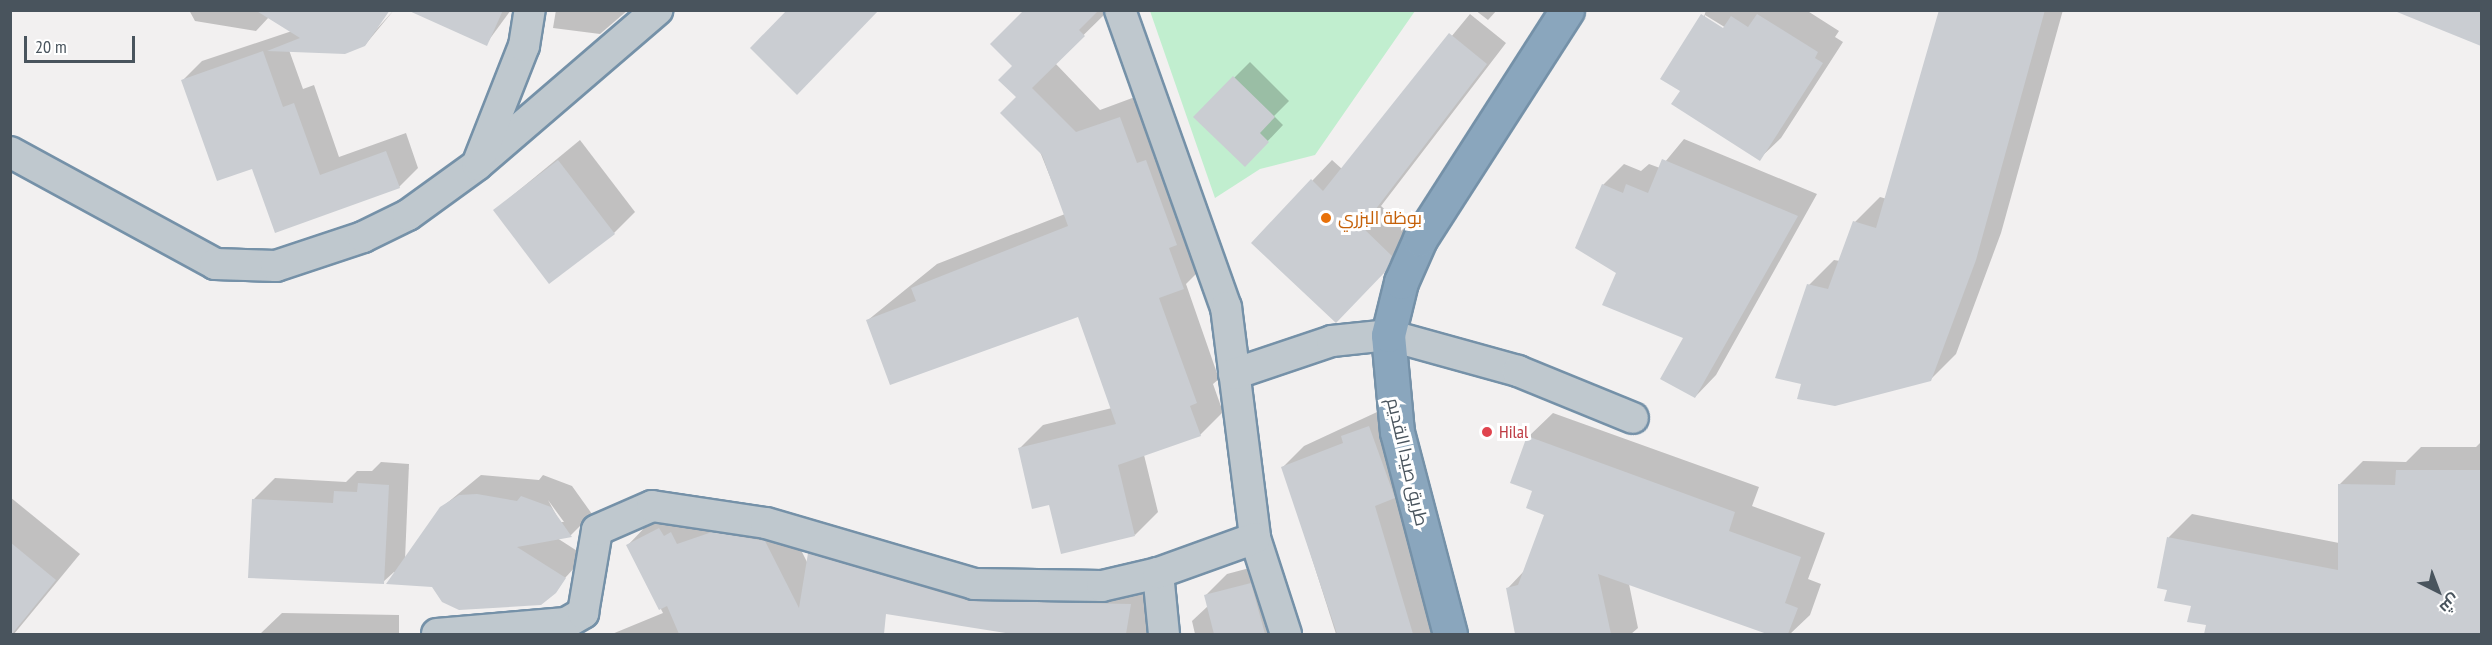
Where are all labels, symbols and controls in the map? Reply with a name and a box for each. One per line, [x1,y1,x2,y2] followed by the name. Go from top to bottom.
[27,24,138,62] scale bar
[35,35,67,58] text: 20 m
[1338,207,1422,229] place label: بوظة البزري
[1319,211,1333,225] marker: بوظة البزري
[1382,396,1432,528] street label: طريق صيدا القديم
[1499,421,1528,443] place label: Hilal
[1480,425,1494,439] marker: Hilal
[2408,561,2468,621] north arrow
[2436,590,2464,619] text: ش

